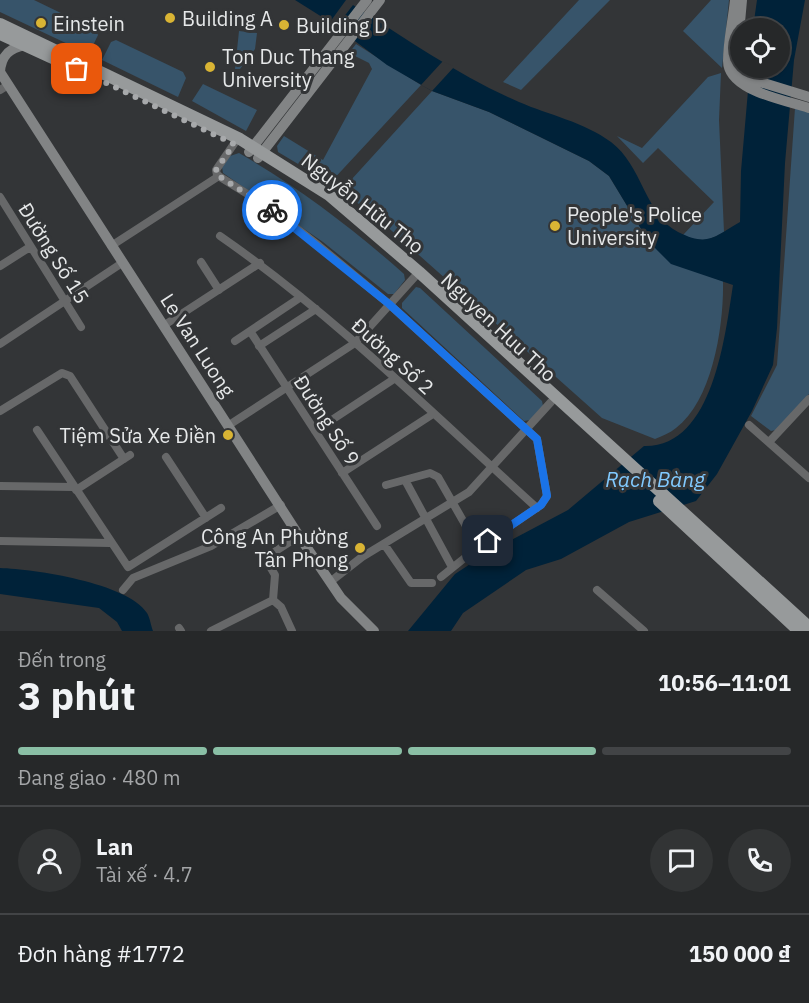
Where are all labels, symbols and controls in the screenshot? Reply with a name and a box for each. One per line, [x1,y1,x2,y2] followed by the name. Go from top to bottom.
[182,5,273,32] place label: Building A
[53,10,125,37] place label: Einstein
[163,11,177,25] marker: Building A
[296,12,388,39] place label: Building D
[34,16,48,30] marker: Einstein
[277,18,291,32] marker: Building D
[730,18,790,78] map controls
[730,18,790,78] button: locate
[51,43,102,94] pin
[222,43,355,93] place label: Ton Duc Thang University
[60,52,93,85] icon: bag
[203,60,217,74] marker: Ton Duc Thang University
[296,147,430,259] street label: Nguyễn Hữu Thọ
[242,180,302,240] courier
[256,194,289,227] icon: bike
[12,197,96,309] street label: Đường Số 15
[567,201,702,251] place label: People's Police University
[548,219,562,233] marker: People's Police University
[435,266,563,388] street label: Nguyen Huu Tho
[154,288,242,402] street label: Le Van Luong
[346,312,440,400] street label: Đường Số 2
[288,370,366,470] street label: Đường Số 9
[60,422,216,449] place label: Tiệm Sửa Xe Điền
[221,428,235,442] marker: Tiệm Sửa Xe Điền
[605,465,706,493] water label: Rạch Bàng
[462,515,513,566] pin
[201,523,348,573] place label: Công An Phường Tân Phong
[471,524,504,557] icon: home
[353,541,367,555] marker: Công An Phường Tân Phong
[18,646,106,673] text: Đến trong
[658,668,791,697] text: 10:56–11:01
[18,670,136,721] text: 3 phút
[18,764,180,791] text: Đang giao · 480 m
[18,829,81,892] button: person
[650,829,713,892] button: chat
[728,829,791,892] button: phone
[96,832,133,861] text: Lan
[96,861,193,888] text: Tài xế · 4.7
[18,939,185,968] text: Đơn hàng #1772
[689,939,791,968] text: 150 000 ₫

